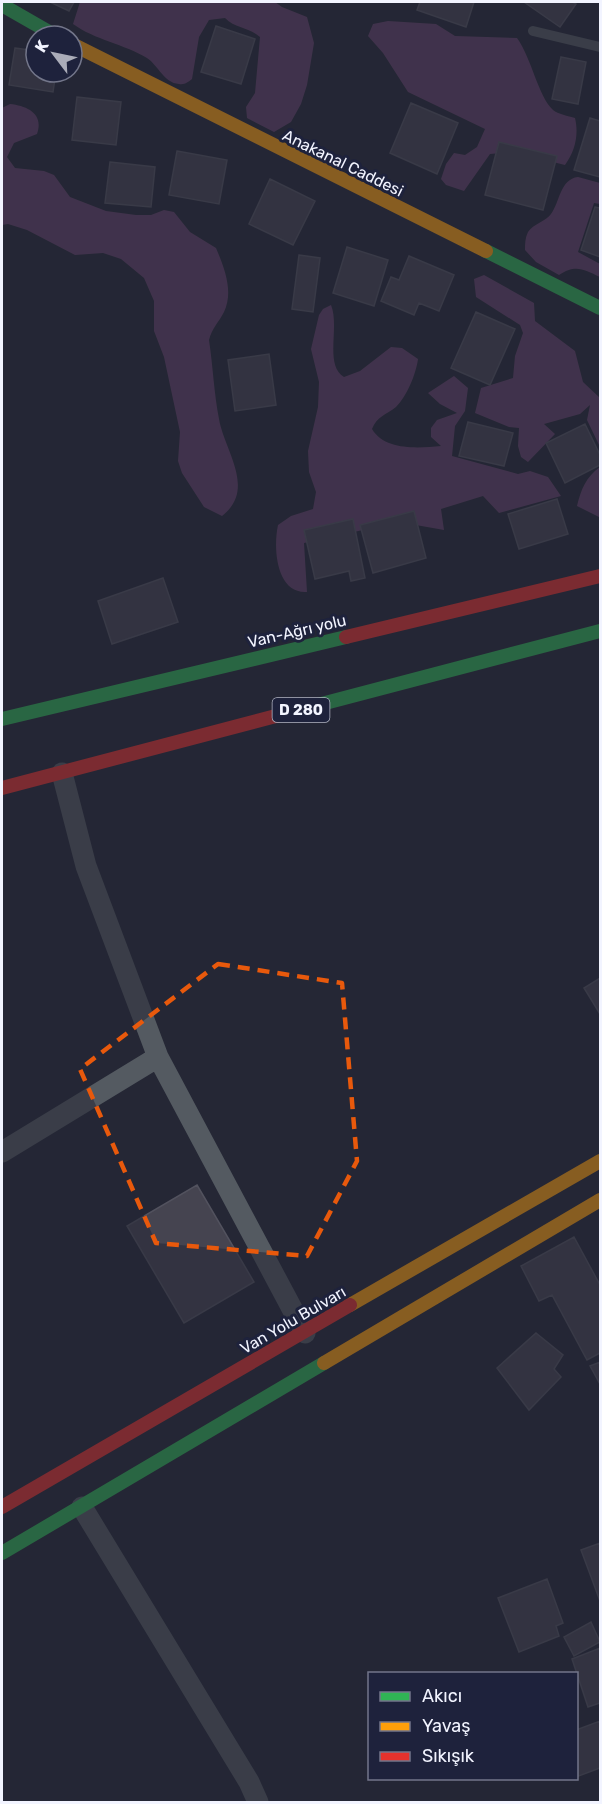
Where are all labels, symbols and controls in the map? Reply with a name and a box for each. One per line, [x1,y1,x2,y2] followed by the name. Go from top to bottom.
[24,24,84,84] north arrow
[31,36,53,56] text: K
[280,126,406,200] street label: Anakanal Caddesi
[246,610,348,652] street label: Van-Ağrı yolu
[272,698,330,722] road number: D 280
[237,1282,349,1358] street label: Van Yolu Bulvarı
[368,1672,578,1780] legend
[422,1685,462,1707] text: Akıcı
[422,1715,470,1737] text: Yavaş
[422,1745,475,1767] text: Sıkışık

